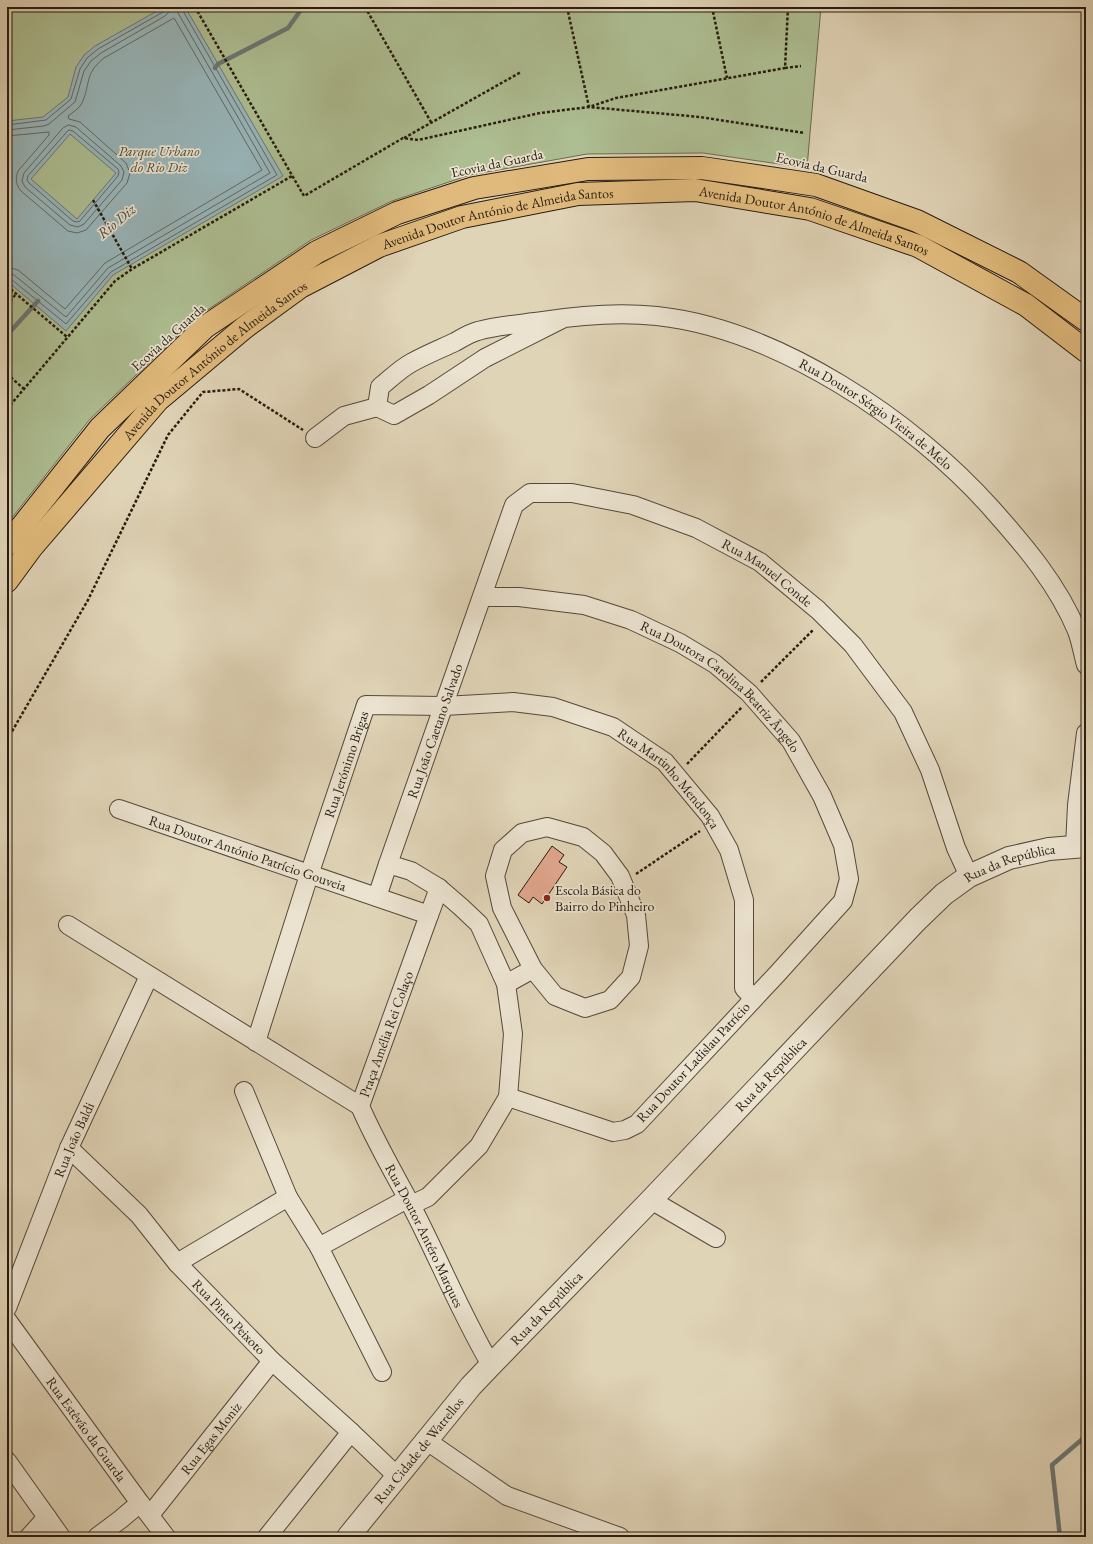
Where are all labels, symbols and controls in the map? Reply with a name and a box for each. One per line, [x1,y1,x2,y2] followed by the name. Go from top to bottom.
[119,142,200,176] park label: Parque Urbano do Rio Diz
[449,144,545,182] street label: Ecovia da Guarda
[774,148,870,186] street label: Ecovia da Guarda
[697,182,933,260] street label: Avenida Doutor António de Almeida Santos
[378,184,614,254] street label: Avenida Doutor António de Almeida Santos
[93,199,140,243] water label: Rio Diz
[118,276,311,445] street label: Avenida Doutor António de Almeida Santos
[127,299,209,375] street label: Ecovia da Guarda
[796,354,957,474] street label: Rua Doutor Sérgio Vieira de Melo
[719,534,816,611] street label: Rua Manuel Conde
[637,617,805,756] street label: Rua Doutora Carolina Beatriz Ângelo
[403,661,467,801] street label: Rua João Caetano Salvado
[320,708,373,820] street label: Rua Jerónimo Brigas
[614,724,724,832] street label: Rua Martinho Mendonça
[147,811,349,895] street label: Rua Doutor António Patrício Gouveia
[959,839,1056,886] street label: Rua da República
[555,881,654,915] place label: Escola Básica do Bairro do Pinheiro
[542,893,552,903] marker: Escola Básica do Bairro do Pinheiro
[355,968,417,1100] street label: Praça Amélia Rei Colaço
[632,998,754,1126] street label: Rua Doutor Ladislau Patrício
[731,1033,810,1115] street label: Rua da República
[50,1099,98,1180] street label: Rua João Baldi
[381,1161,468,1311] street label: Rua Doutor Antéro Marques
[506,1267,586,1349] street label: Rua da República
[188,1275,270,1358] street label: Rua Pinto Peixoto
[42,1373,131,1486] street label: Rua Estêvão da Guarda
[370,1393,468,1507] street label: Rua Cidade de Watrellos
[176,1397,246,1478] street label: Rua Egas Moniz

